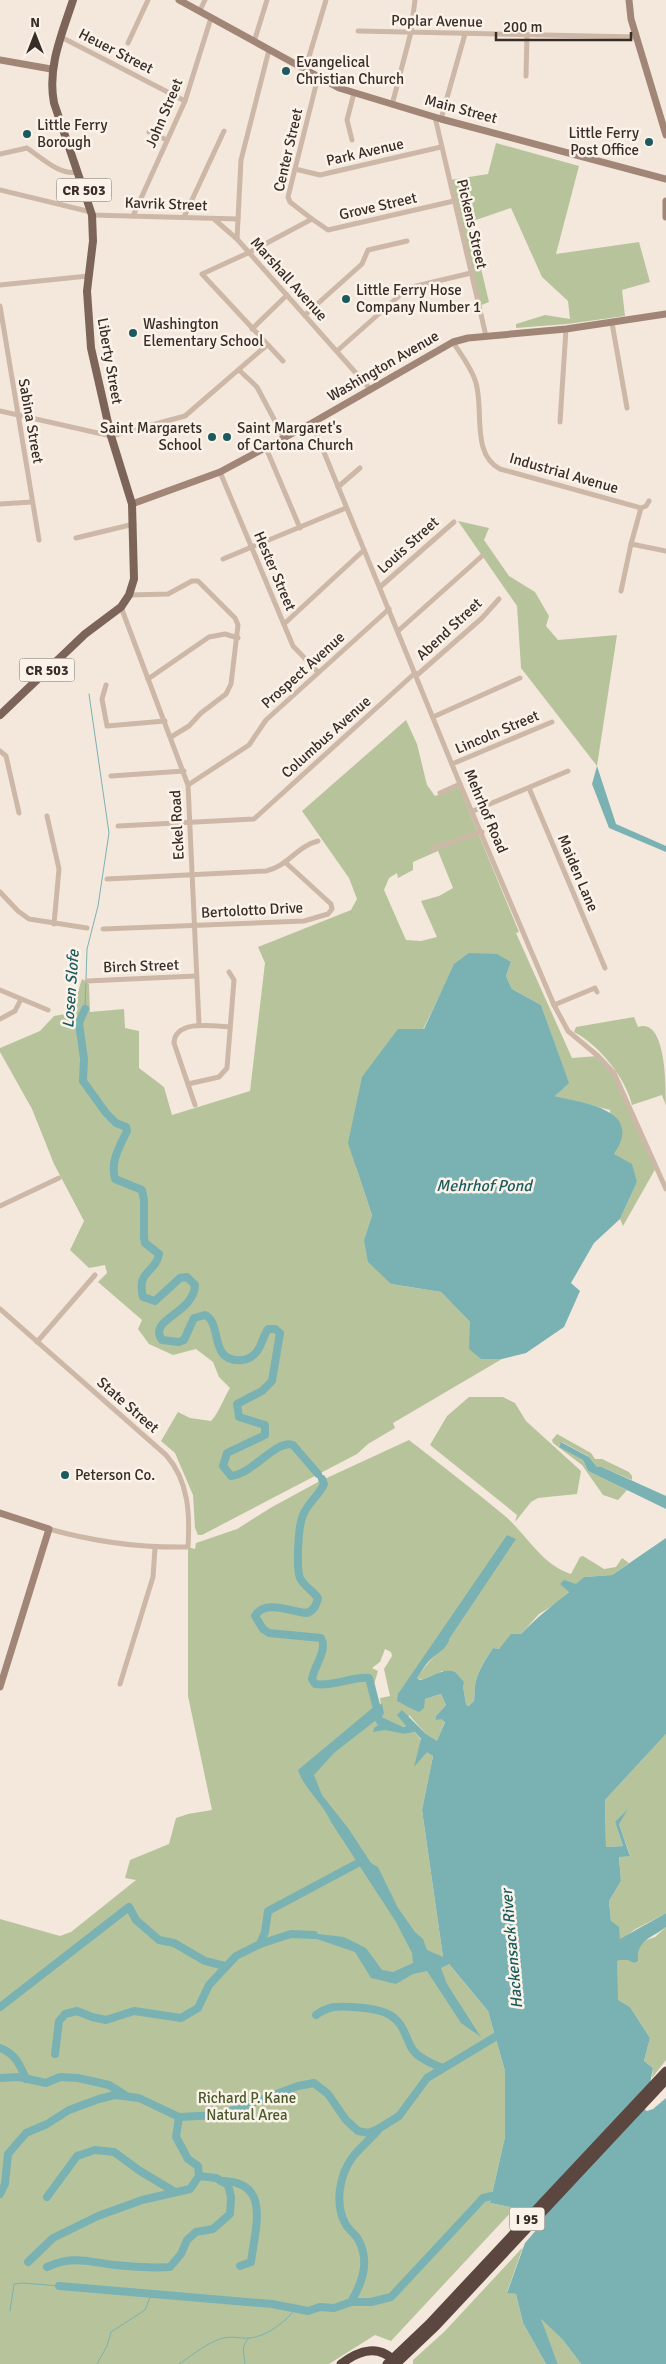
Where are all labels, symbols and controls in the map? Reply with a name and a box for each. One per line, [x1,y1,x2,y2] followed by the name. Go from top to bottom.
[10,10,60,60] north arrow
[496,10,631,42] scale bar
[391,11,483,31] street label: Poplar Avenue
[30,14,40,31] text: N
[503,18,543,36] text: 200 m
[76,25,156,77] street label: Heuer Street
[296,53,404,88] place label: Evangelical Christian Church
[280,65,292,77] marker: Evangelical Christian Church
[141,76,187,150] street label: John Street
[423,91,499,127] street label: Main Street
[270,106,306,194] street label: Center Street
[37,116,107,151] place label: Little Ferry Borough
[569,124,639,159] place label: Little Ferry Post Office
[21,128,33,140] marker: Little Ferry Borough
[324,134,406,170] street label: Park Avenue
[643,136,655,148] marker: Little Ferry Post Office
[453,177,491,271] street label: Pickens Street
[56,178,112,202] road number: CR 503
[337,188,419,224] street label: Grove Street
[124,194,208,214] street label: Kavrik Street
[247,233,331,325] street label: Marshall Avenue
[356,281,481,316] place label: Little Ferry Hose Company Number 1
[340,293,352,305] marker: Little Ferry Hose Company Number 1
[143,315,264,350] place label: Washington Elementary School
[94,316,126,406] street label: Liberty Street
[127,327,139,339] marker: Washington Elementary School
[324,327,442,405] street label: Washington Avenue
[15,377,47,465] street label: Sabina Street
[100,419,202,454] place label: Saint Margarets School
[237,419,353,454] place label: Saint Margaret's of Cartona Church
[206,431,218,443] marker: Saint Margarets School
[221,431,233,443] marker: Saint Margaret's of Cartona Church
[507,449,621,497] street label: Industrial Avenue
[374,513,442,577] street label: Louis Street
[250,528,300,614] street label: Hester Street
[412,594,486,664] street label: Abend Street
[258,628,348,712] street label: Prospect Avenue
[20,658,74,682] road number: CR 503
[278,692,374,782] street label: Columbus Avenue
[452,706,542,758] street label: Lincoln Street
[460,766,512,856] street label: Mehrhof Road
[166,790,188,860] street label: Eckel Road
[554,832,602,914] street label: Maiden Lane
[200,898,304,922] street label: Bertolotto Drive
[58,948,84,1029] water label: Losen Slofe
[103,956,179,976] street label: Birch Street
[436,1176,534,1196] water label: Mehrhof Pond
[93,1373,163,1437] street label: State Street
[75,1466,155,1484] place label: Peterson Co.
[59,1469,71,1481] marker: Peterson Co.
[497,1886,527,2010] water label: Hackensack River
[198,2089,296,2124] park label: Richard P. Kane Natural Area
[510,2208,544,2230] road number: I 95

